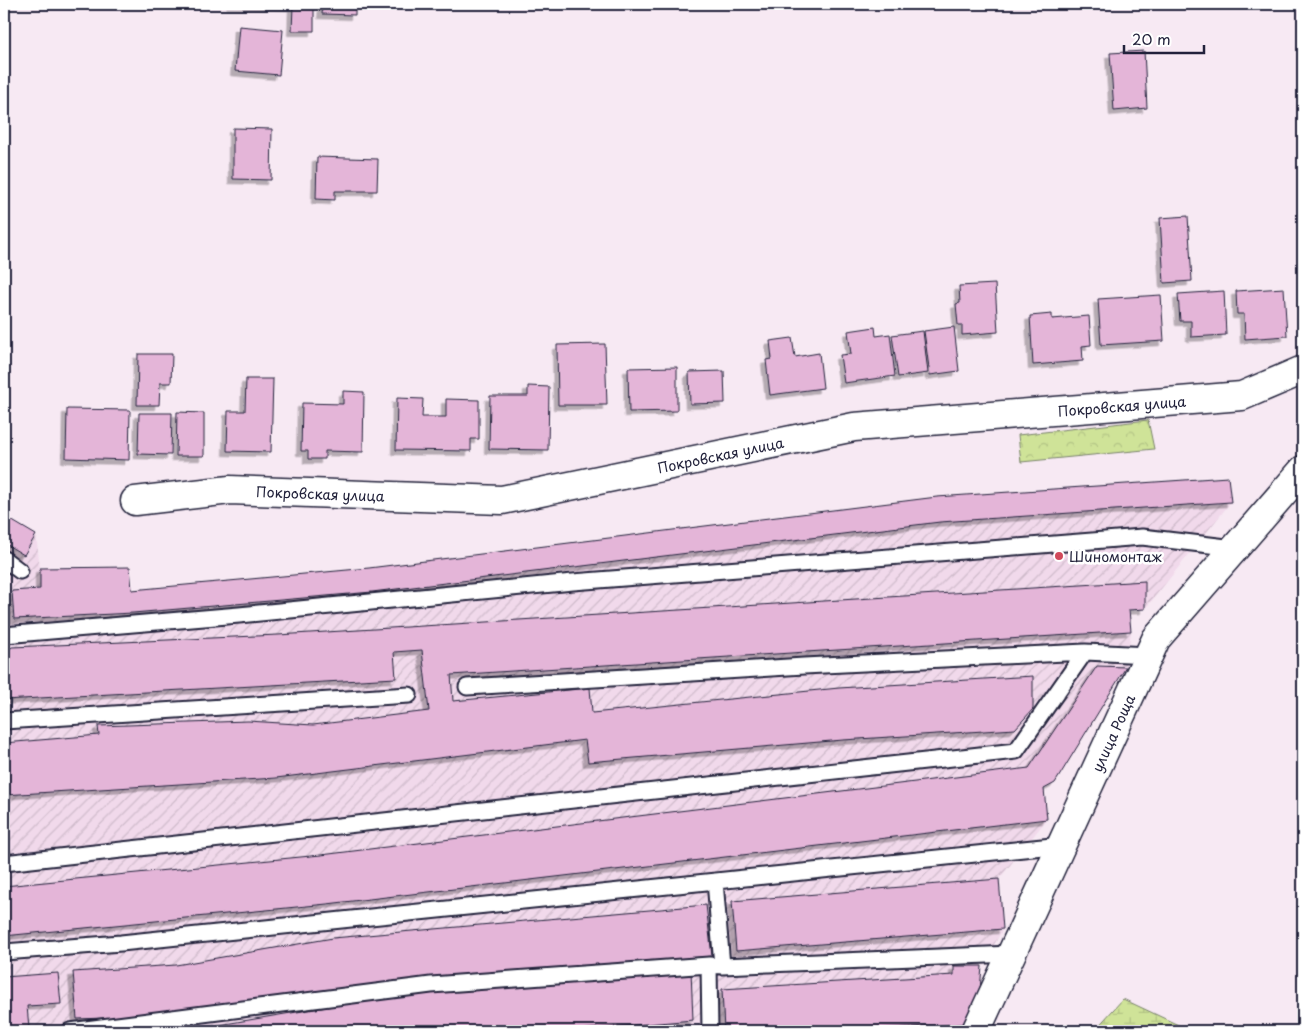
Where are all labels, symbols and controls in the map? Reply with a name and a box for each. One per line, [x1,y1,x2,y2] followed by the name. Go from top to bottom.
[1124,22,1204,54] scale bar
[1132,27,1171,50] text: 20 m
[1057,390,1187,421] street label: Покровская улица
[655,431,786,478] street label: Покровская улица
[256,480,385,506] street label: Покровская улица
[1069,546,1163,567] place label: Шиномонтаж
[1053,550,1065,562] marker: Шиномонтаж
[1086,690,1140,775] street label: улица Роща

